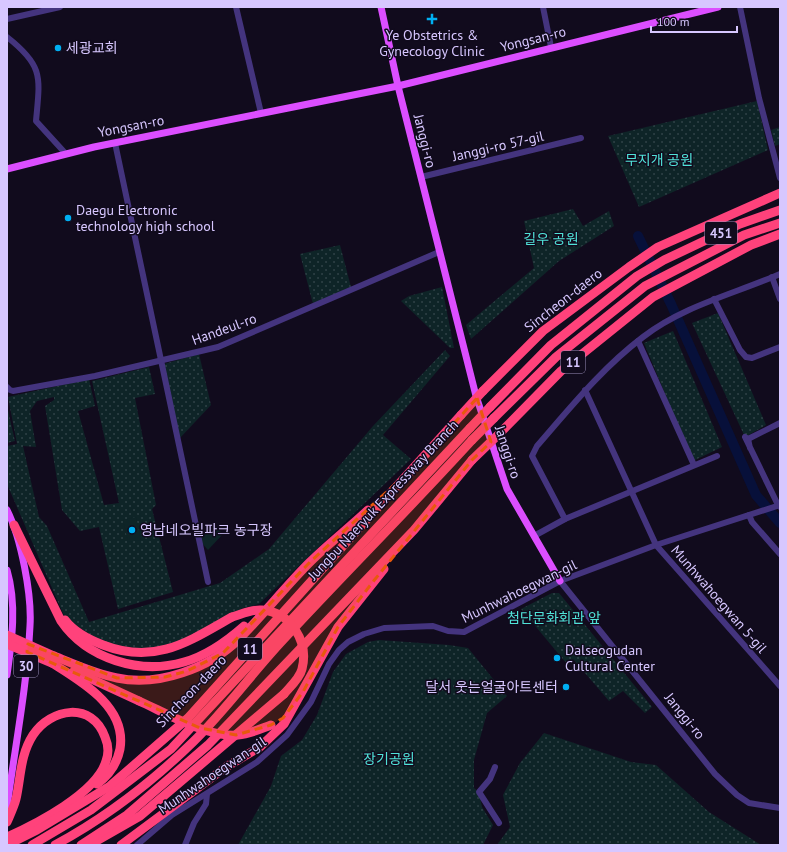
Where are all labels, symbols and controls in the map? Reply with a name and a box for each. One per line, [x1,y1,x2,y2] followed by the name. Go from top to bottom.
[651,8,737,34] scale bar
[426,13,438,25] marker: Ye Obstetrics & Gynecology Clinic
[657,14,690,29] text: 100 m
[498,22,568,56] street label: Yongsan-ro
[379,26,485,60] place label: Ye Obstetrics & Gynecology Clinic
[66,39,118,57] place label: 세광교회
[53,43,63,53] marker: 세광교회
[96,111,166,141] street label: Yongsan-ro
[409,111,440,170] street label: Janggi-ro
[450,127,545,165] street label: Janggi-ro 57-gil
[625,151,693,169] park label: 무지개 공원
[76,201,215,235] place label: Daegu Electronic technology high school
[63,213,73,223] marker: Daegu Electronic technology high school
[705,222,737,244] road number: 451
[523,230,579,248] park label: 길우 공원
[520,264,606,336] street label: Sincheon-daero
[189,309,259,349] street label: Handeul-ro
[561,351,585,373] road number: 11
[303,416,462,585] street label: Jungbu Naeryuk Expressway Branch
[491,422,525,481] street label: Janggi-ro
[140,521,273,539] place label: 영남네오빌파크 농구장
[127,525,137,535] marker: 영남네오빌파크 농구장
[667,541,771,657] street label: Munhwahoegwan 5-gil
[458,555,580,627] street label: Munhwahoegwan-gil
[507,609,601,627] park label: 첨단문화회관 앞
[238,638,262,660] road number: 11
[565,641,655,675] place label: Dalseogudan Cultural Center
[152,651,230,731] street label: Sincheon-daero
[552,653,562,663] marker: Dalseogudan Cultural Center
[14,655,38,677] road number: 30
[425,678,558,696] place label: 달서 웃는얼굴아트센터
[561,682,571,692] marker: 달서 웃는얼굴아트센터
[660,688,709,743] street label: Janggi-ro
[155,732,269,818] street label: Munhwahoegwan-gil
[363,750,415,768] park label: 장기공원

